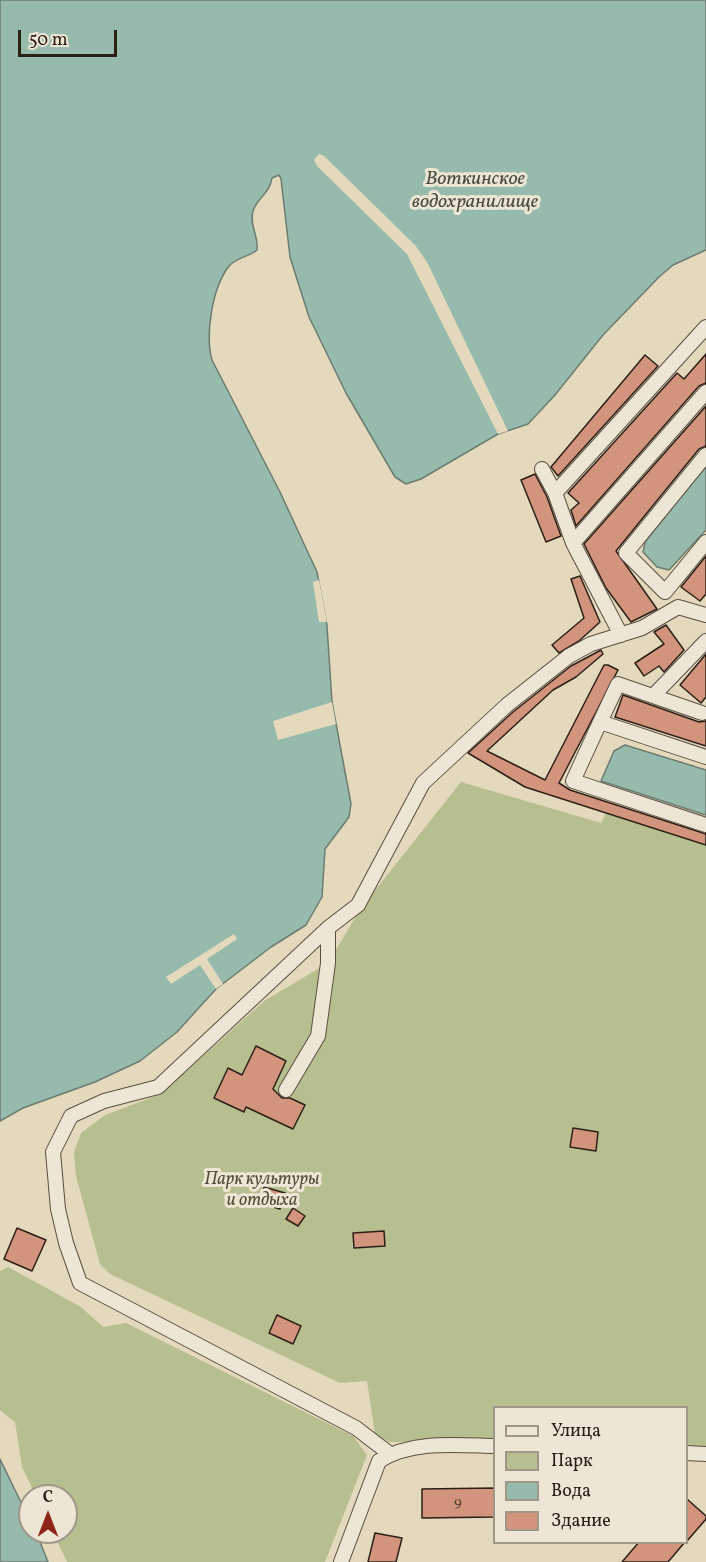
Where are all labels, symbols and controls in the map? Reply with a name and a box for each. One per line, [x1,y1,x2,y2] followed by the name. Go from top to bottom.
[21,18,120,56] scale bar
[29,28,68,53] text: 50 m
[412,168,538,215] water label: Воткинское водохранилище
[205,1170,319,1212] park label: Парк культуры и отдыха
[493,1406,688,1544] legend
[551,1419,601,1444] text: Улица
[551,1449,593,1474] text: Парк
[551,1479,591,1504] text: Вода
[18,1484,78,1544] north arrow
[43,1487,53,1509] text: С
[454,1494,462,1512] house number: 9
[551,1509,611,1534] text: Здание

